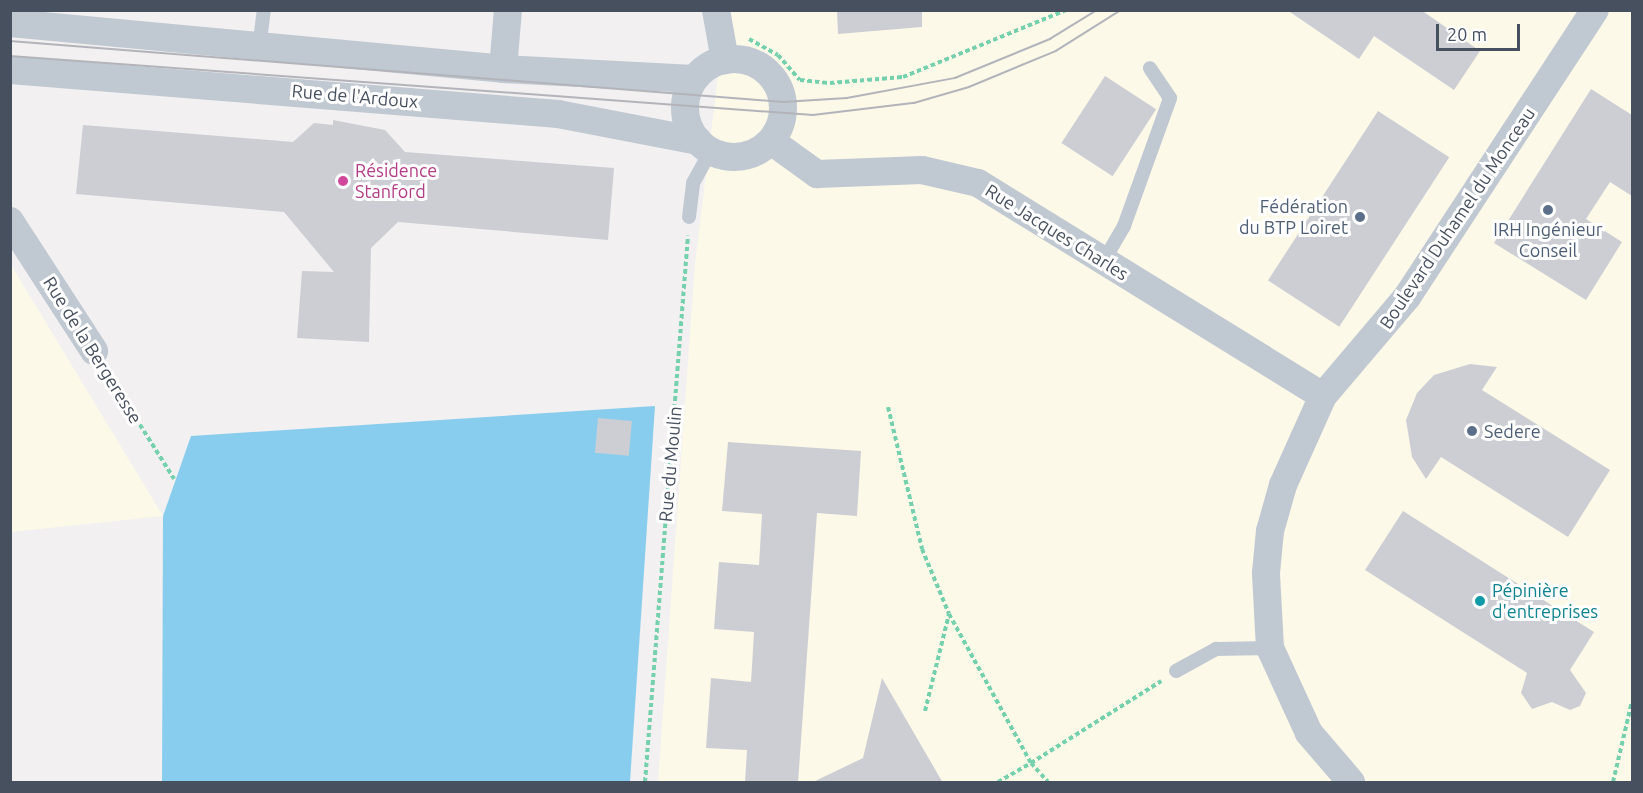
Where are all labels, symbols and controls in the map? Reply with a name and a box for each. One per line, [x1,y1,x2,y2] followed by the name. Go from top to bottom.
[1439,12,1523,50] scale bar
[1447,24,1487,44] text: 20 m
[291,80,419,112] street label: Rue de l'Ardoux
[1375,103,1539,333] street label: Boulevard Duhamel du Monceau
[355,160,437,202] place label: Résidence Stanford
[336,174,350,188] marker: Résidence Stanford
[982,179,1132,285] street label: Rue Jacques Charles
[1239,196,1348,238] place label: Fédération du BTP Loiret
[1541,203,1555,217] marker: IRH Ingénieur Conseil
[1353,210,1367,224] marker: Fédération du BTP Loiret
[1493,219,1603,262] place label: IRH Ingénieur Conseil
[39,273,147,427] street label: Rue de la Bergeresse
[654,405,686,523] street label: Rue du Moulin
[1484,420,1541,442] place label: Sedere
[1465,424,1479,438] marker: Sedere
[1492,580,1598,622] place label: Pépinière d'entreprises
[1473,594,1487,608] marker: Pépinière d'entreprises

